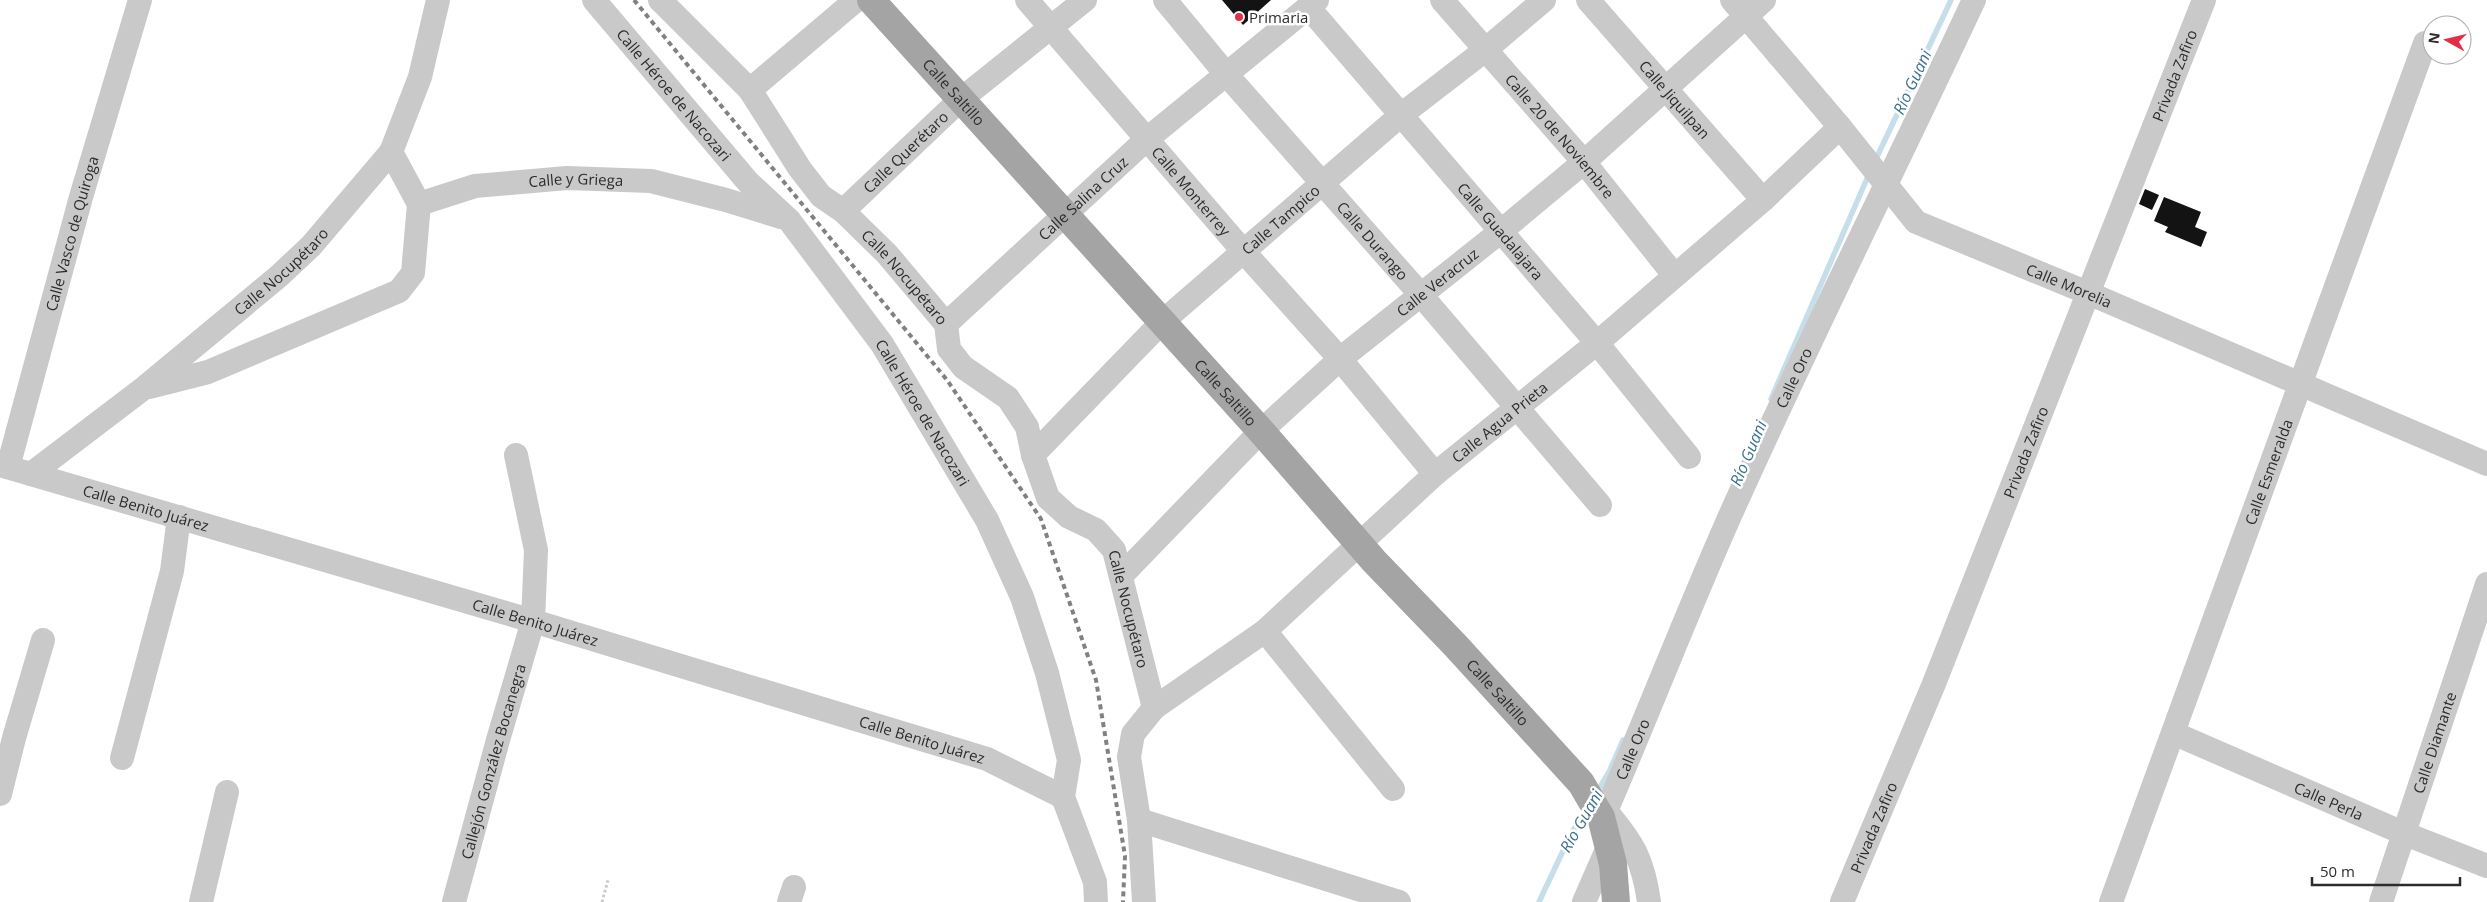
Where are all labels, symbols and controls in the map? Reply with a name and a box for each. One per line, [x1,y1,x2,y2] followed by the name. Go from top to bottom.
[1249,7,1308,27] place label: Primaria
[1233,11,1245,23] marker: Primaria
[2422,15,2472,65] north arrow
[612,24,736,165] street label: Calle Héroe de Nacozari
[2147,26,2201,124] street label: Privada Zafiro
[2423,31,2444,45] text: N
[1888,45,1937,118] water label: Río Guani
[919,54,990,130] street label: Calle Saltillo
[1635,56,1715,143] street label: Calle Jiquilpan
[1501,69,1619,202] street label: Calle 20 de Noviembre
[858,107,952,197] street label: Calle Querétaro
[1147,142,1236,240] street label: Calle Monterrey
[1034,152,1132,244] street label: Calle Salina Cruz
[41,154,103,313] street label: Calle Vasco de Quiroga
[528,168,624,191] street label: Calle y Griega
[1453,178,1548,284] street label: Calle Guadalajara
[1237,180,1324,259] street label: Calle Tampico
[1333,197,1413,284] street label: Calle Durango
[230,223,332,319] street label: Calle Nocupétaro
[857,225,952,329] street label: Calle Nocupétaro
[1392,243,1482,321] street label: Calle Veracruz
[2023,259,2115,312] street label: Calle Morelia
[871,335,974,489] street label: Calle Héroe de Nacozari
[1771,344,1816,411] street label: Calle Oro
[1190,354,1261,430] street label: Calle Saltillo
[1447,377,1552,467] street label: Calle Agua Prieta
[1998,403,2053,501] street label: Privada Zafiro
[1724,416,1772,489] water label: Río Guani
[2240,416,2297,528] street label: Calle Esmeralda
[81,480,211,536] street label: Calle Benito Juárez
[1104,548,1153,670] street label: Calle Nocupétaro
[470,594,601,650] street label: Calle Benito Juárez
[1462,654,1534,730] street label: Calle Saltillo
[456,661,530,861] street label: Callejón González Bocanegra
[2408,689,2460,796] street label: Calle Diamante
[857,711,987,768] street label: Calle Benito Juárez
[1611,716,1654,783] street label: Calle Oro
[2291,777,2367,825] street label: Calle Perla
[1845,779,1902,876] street label: Privada Zafiro
[1554,785,1608,856] water label: Río Guani
[2312,854,2460,886] scale bar
[2320,861,2355,881] text: 50 m

